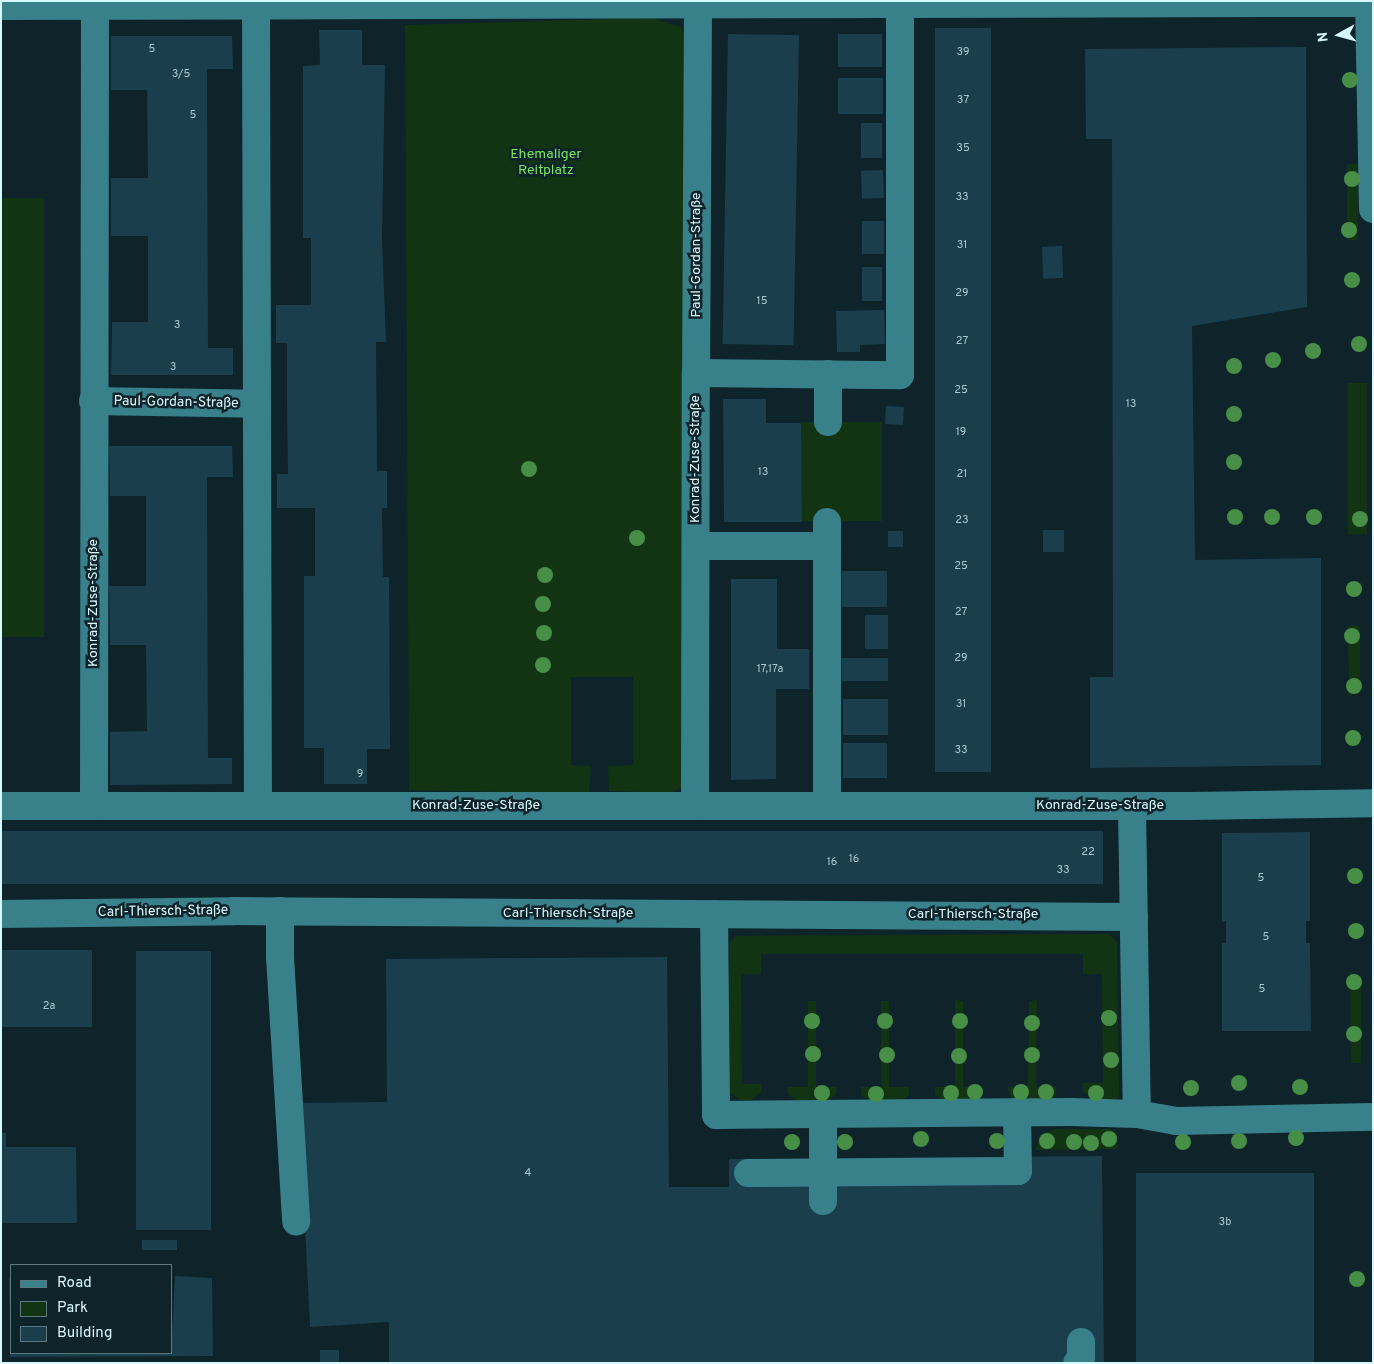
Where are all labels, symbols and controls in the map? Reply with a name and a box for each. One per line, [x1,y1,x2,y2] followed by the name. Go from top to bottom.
[1314,10,1364,60] north arrow
[1315,31,1333,43] text: N
[149,42,155,56] house number: 5
[957,45,969,59] house number: 39
[172,67,190,81] house number: 3/5
[957,93,969,107] house number: 37
[190,108,196,122] house number: 5
[956,141,970,155] house number: 35
[510,147,582,180] park label: Ehemaliger Reitplatz
[955,190,969,204] house number: 33
[689,193,705,317] street label: Paul-Gordan-Straße
[957,238,967,252] house number: 31
[955,286,969,300] house number: 29
[757,294,767,308] house number: 15
[174,318,180,332] house number: 3
[956,334,968,348] house number: 27
[170,360,176,374] house number: 3
[954,383,968,397] house number: 25
[113,394,239,412] street label: Paul-Gordan-Straße
[688,395,704,523] street label: Konrad-Zuse-Straße
[1126,397,1136,411] house number: 13
[956,425,966,439] house number: 19
[758,465,768,479] house number: 13
[957,467,967,481] house number: 21
[955,513,969,527] house number: 23
[86,539,102,667] street label: Konrad-Zuse-Straße
[954,559,968,573] house number: 25
[955,605,967,619] house number: 27
[954,651,968,665] house number: 29
[757,662,783,676] house number: 17,17a
[956,697,966,711] house number: 31
[954,743,968,757] house number: 33
[357,767,363,781] house number: 9
[412,798,540,814] street label: Konrad-Zuse-Straße
[1036,798,1164,814] street label: Konrad-Zuse-Straße
[1081,845,1095,859] house number: 22
[849,852,859,866] house number: 16
[827,855,837,869] house number: 16
[1056,863,1070,877] house number: 33
[1258,871,1264,885] house number: 5
[98,902,228,922] street label: Carl-Thiersch-Straße
[503,906,633,922] street label: Carl-Thiersch-Straße
[908,907,1038,923] street label: Carl-Thiersch-Straße
[1263,930,1269,944] house number: 5
[1259,982,1265,996] house number: 5
[43,999,55,1013] house number: 2a
[525,1166,531,1180] house number: 4
[1219,1215,1231,1229] house number: 3b
[10,1264,172,1354] legend
[57,1274,92,1293] text: Road
[57,1299,88,1318] text: Park
[57,1324,112,1343] text: Building

